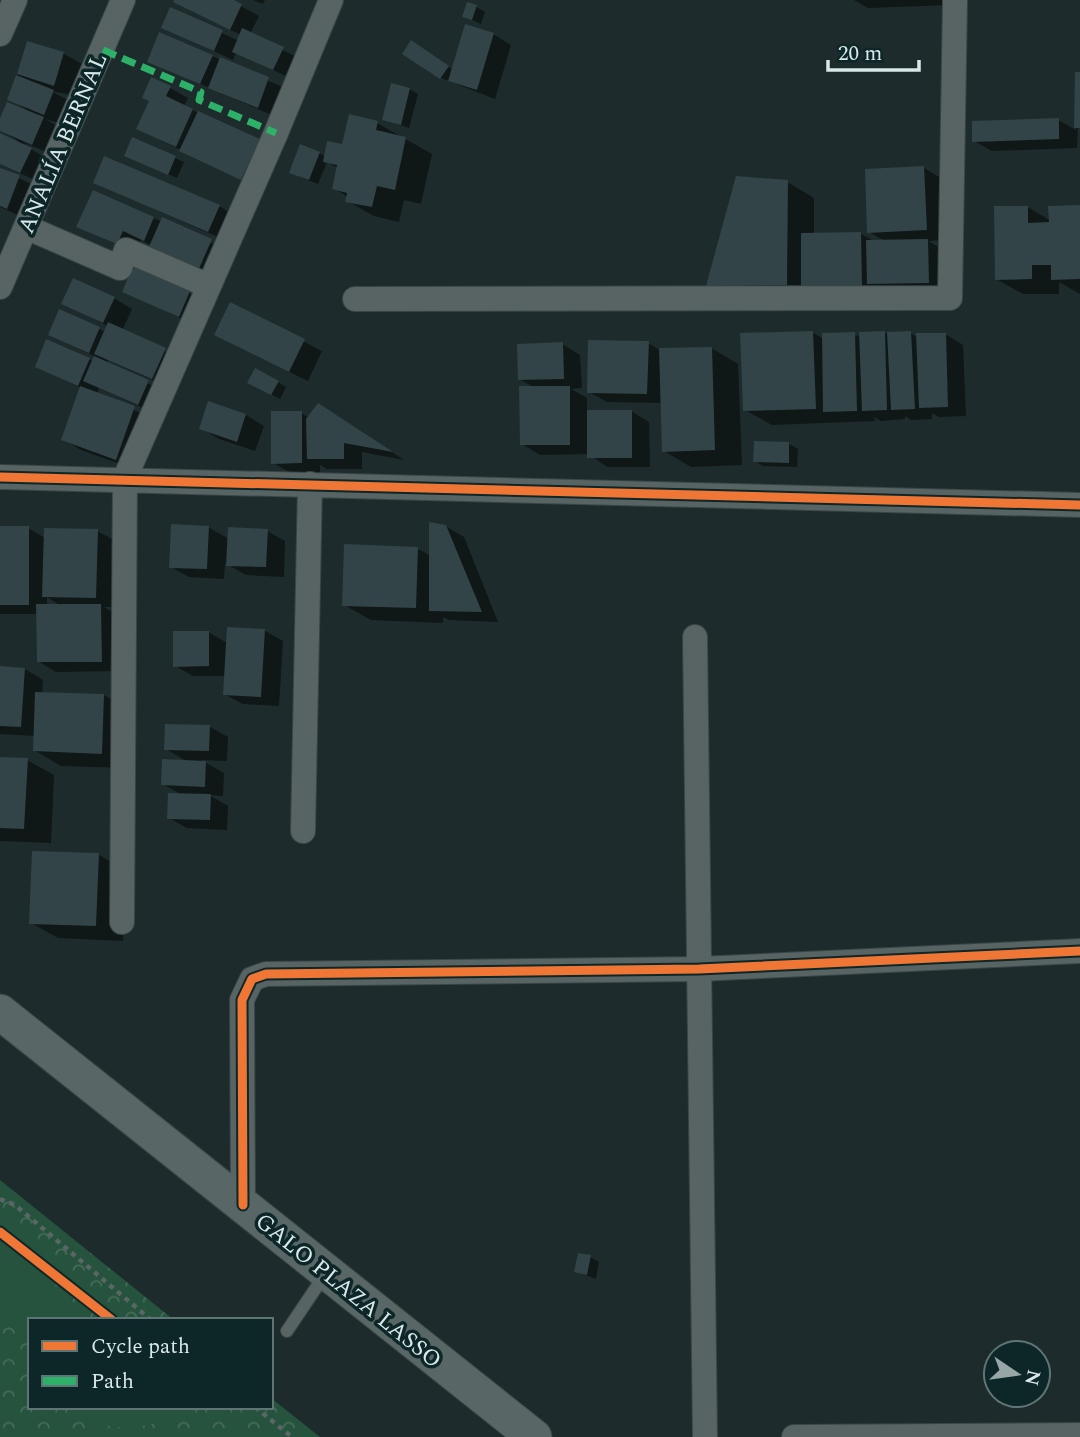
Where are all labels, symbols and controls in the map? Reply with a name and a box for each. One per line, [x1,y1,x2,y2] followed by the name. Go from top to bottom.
[828,28,919,72] scale bar
[838,38,882,70] text: 20 m
[10,48,117,239] street label: ANALÍA BERNAL
[247,1205,449,1378] street label: GALO PLAZA LASSO
[28,1318,273,1409] legend
[91,1331,190,1363] text: Cycle path
[982,1339,1052,1409] north arrow
[91,1366,134,1398] text: Path
[1016,1367,1048,1388] text: N

